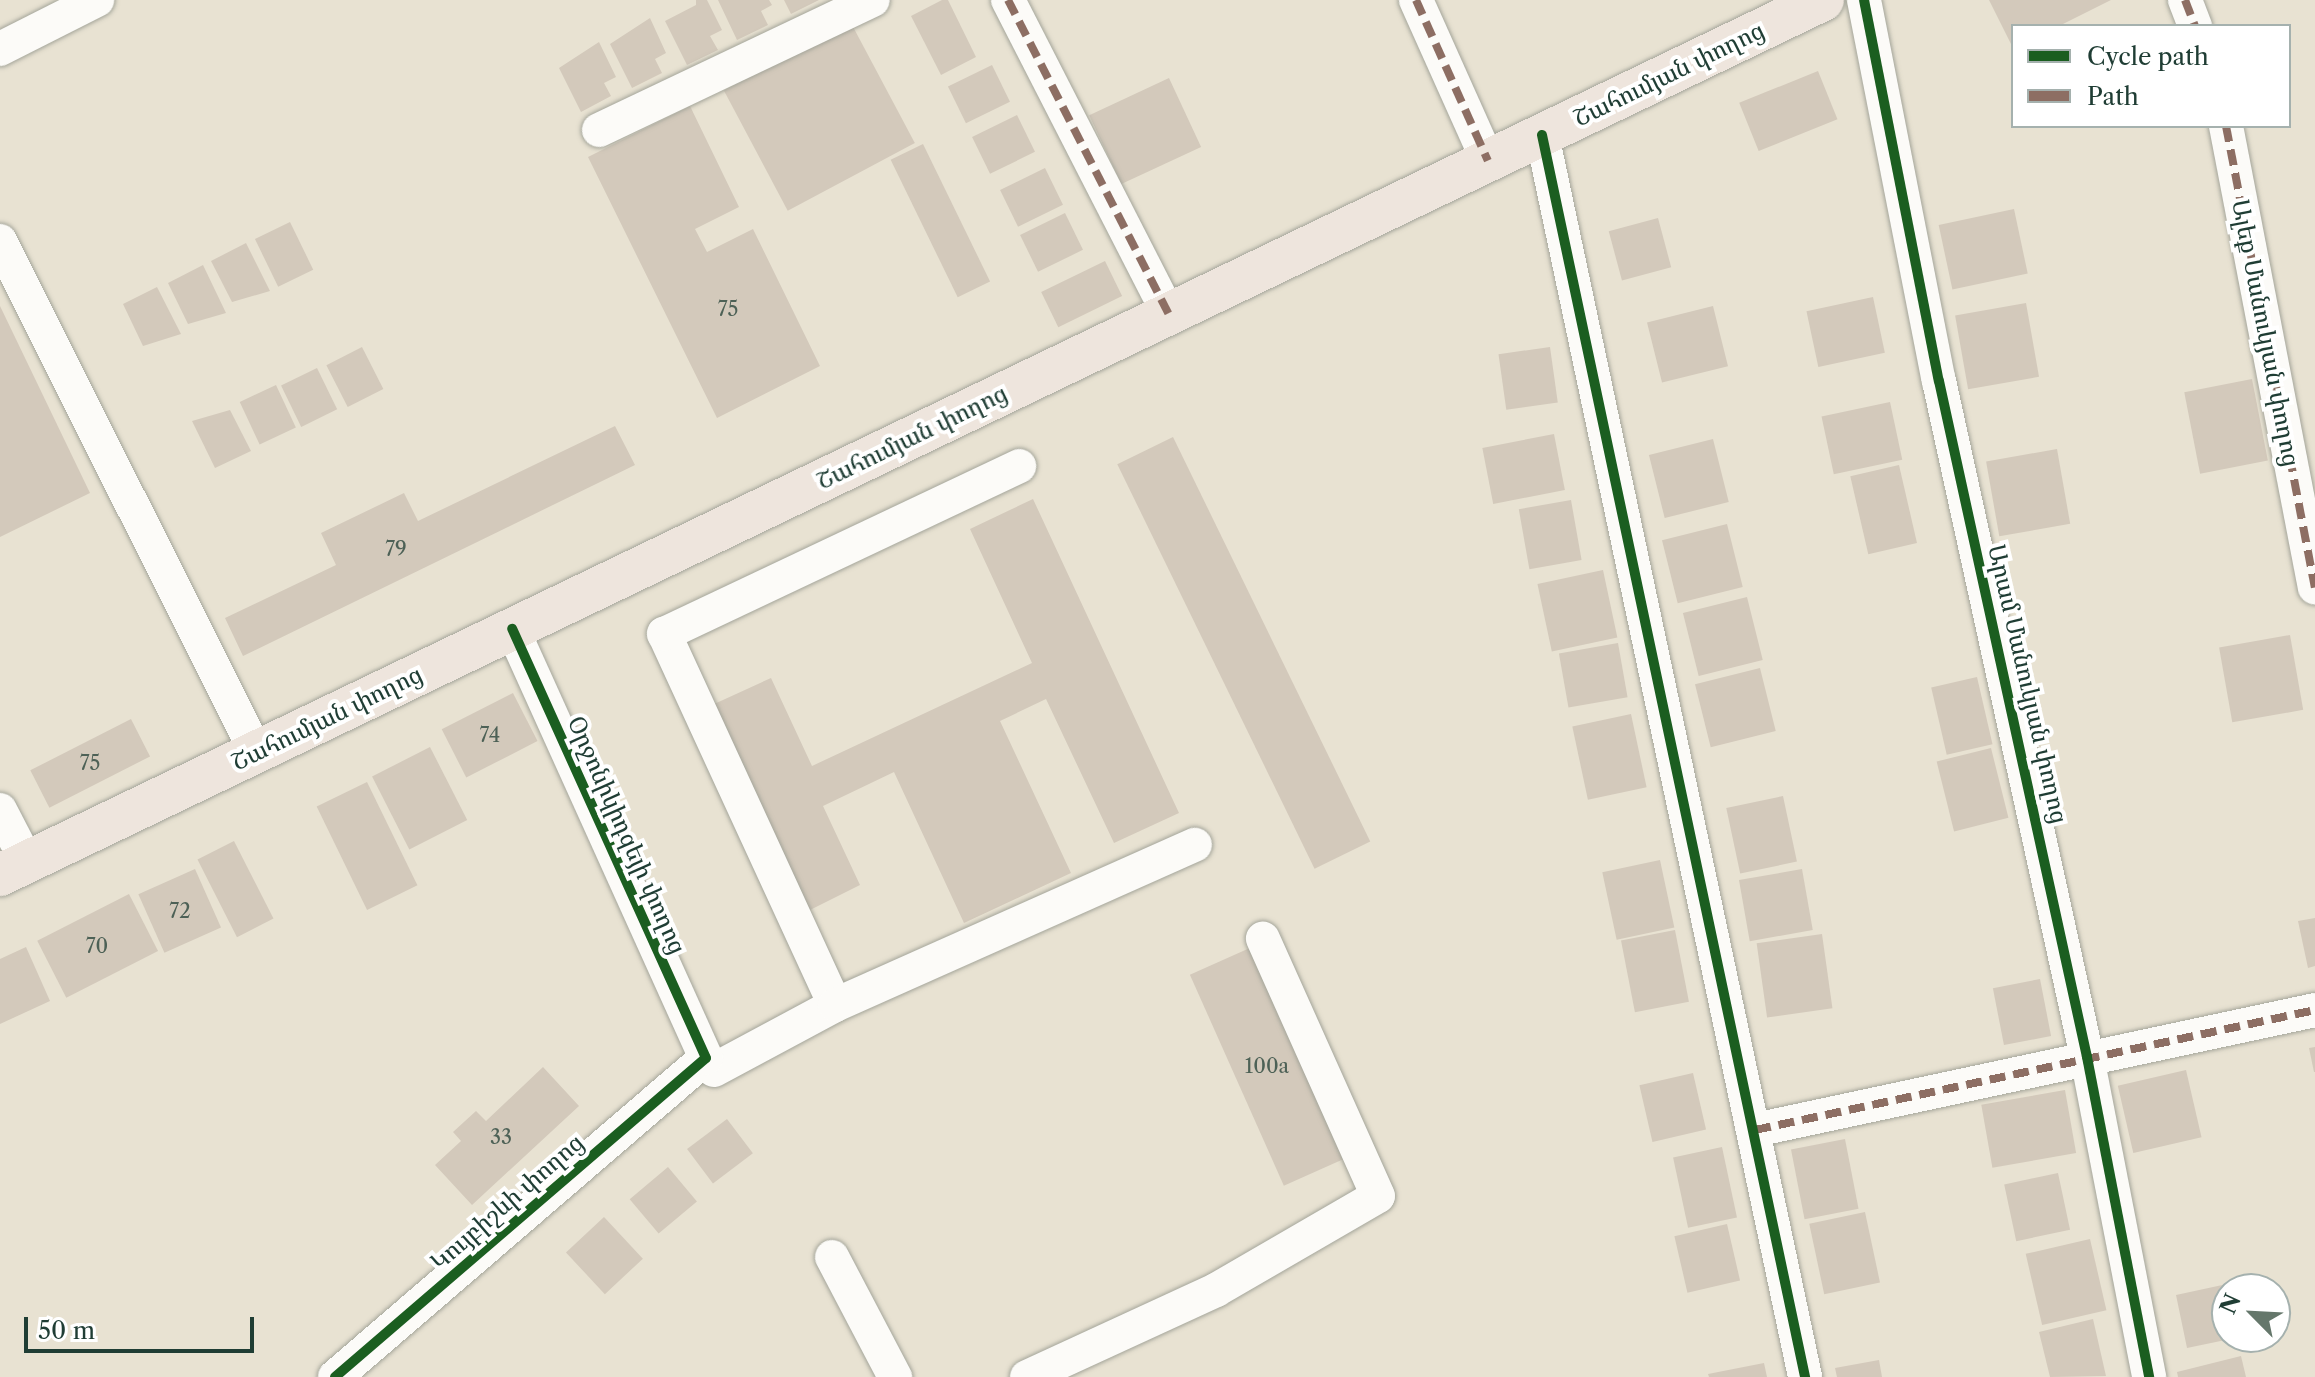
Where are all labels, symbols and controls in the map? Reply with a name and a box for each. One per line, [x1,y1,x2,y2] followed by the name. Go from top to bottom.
[1569,15,1769,133] street label: Շահումյան փողոց
[2011,24,2291,128] legend
[2087,42,2209,71] text: Cycle path
[2087,82,2139,111] text: Path
[2226,197,2306,469] street label: Ալեք Մանուկյան փողոց
[718,297,738,321] house number: 75
[812,378,1012,496] street label: Շահումյան փողոց
[385,537,407,561] house number: 79
[1982,542,2074,826] street label: Արամ Մանուկյան փողոց
[227,659,427,777] street label: Շահումյան փողոց
[561,712,693,958] street label: Օրջոնիկիդզեյի փողոց
[480,723,500,747] house number: 74
[80,751,100,775] house number: 75
[169,899,191,923] house number: 72
[86,934,108,958] house number: 70
[1245,1054,1289,1078] house number: 100a
[490,1125,512,1149] house number: 33
[425,1128,589,1276] street label: Կույբիշևի փողոց
[2211,1273,2291,1353] north arrow
[2214,1290,2247,1318] text: N
[28,1301,258,1351] scale bar
[38,1316,95,1345] text: 50 m

